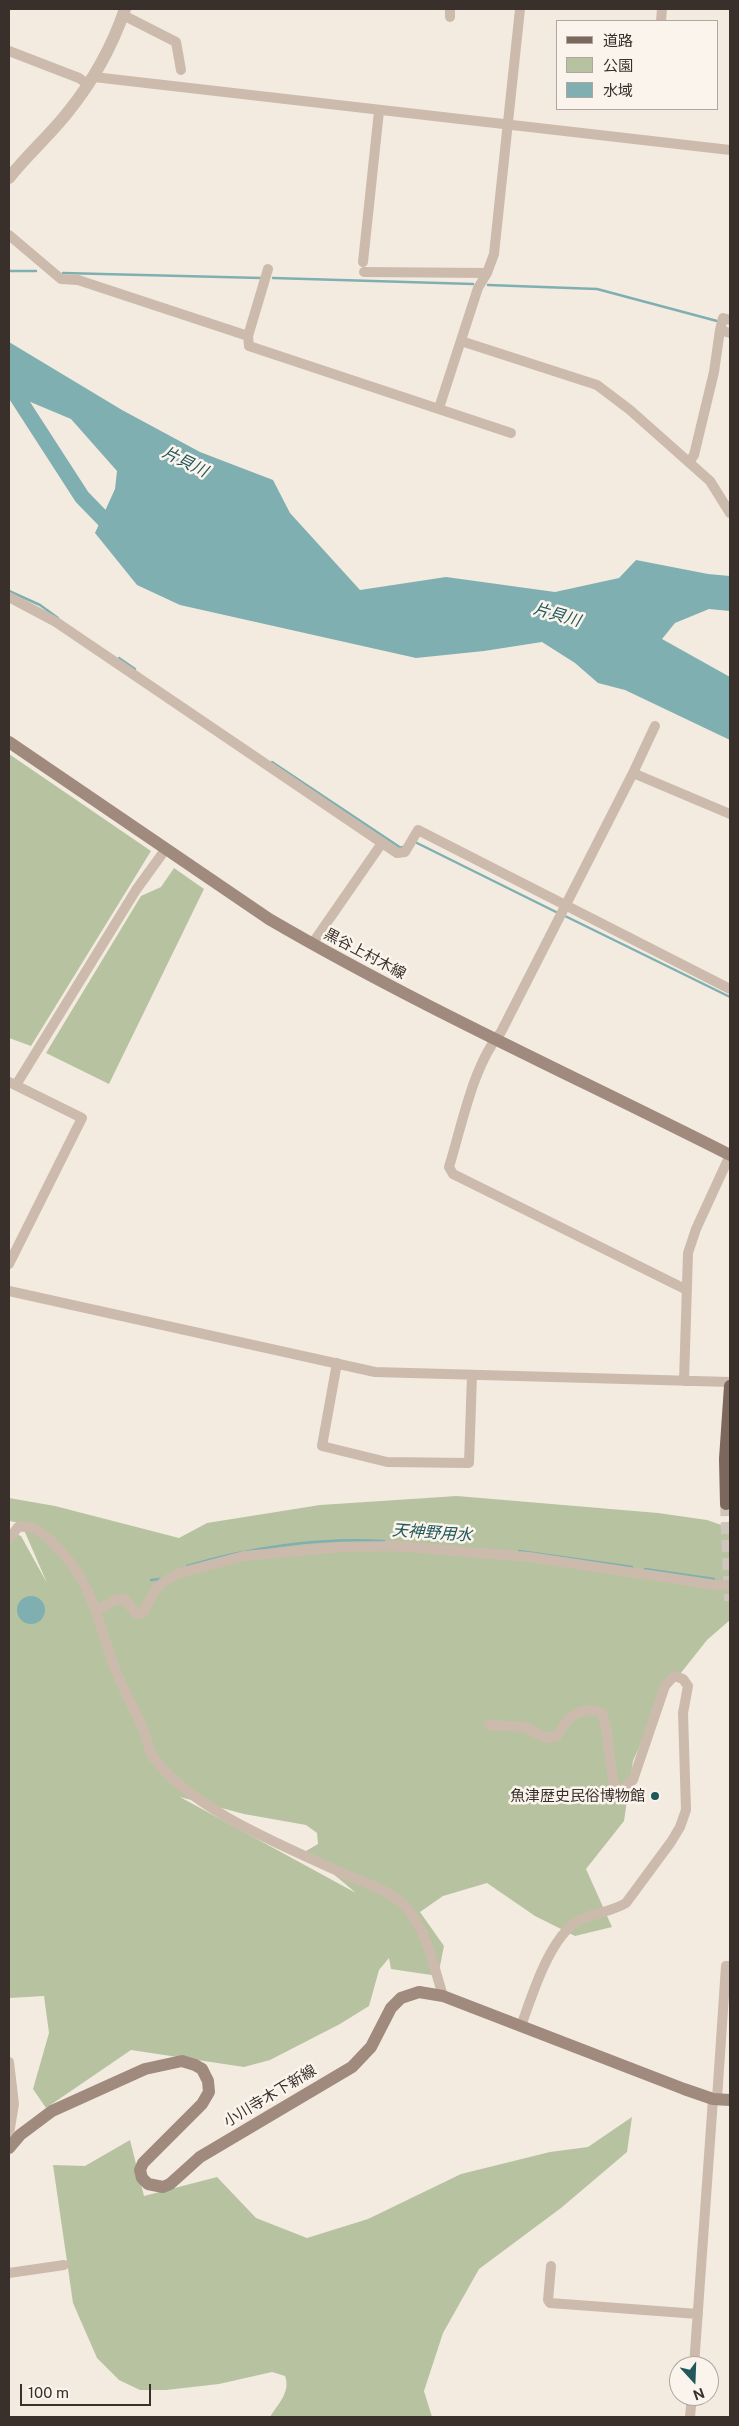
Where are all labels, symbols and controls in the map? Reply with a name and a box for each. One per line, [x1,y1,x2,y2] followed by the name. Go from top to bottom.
[556,20,719,110] legend
[603,32,633,49] text: 道路
[603,57,633,74] text: 公園
[603,82,633,99] text: 水域
[159,443,211,481] water label: 片貝川
[531,599,583,631] water label: 片貝川
[321,925,409,983] street label: 黒谷上村木線
[391,1521,473,1545] water label: 天神野用水
[510,1787,645,1805] place label: 魚津歴史民俗博物館
[649,1790,661,1802] marker: 魚津歴史民俗博物館
[220,2061,320,2131] street label: 小川寺木下新線
[669,2356,719,2406] north arrow
[22,2374,154,2406] scale bar
[28,2384,69,2401] text: 100 m
[691,2385,707,2404] text: N

